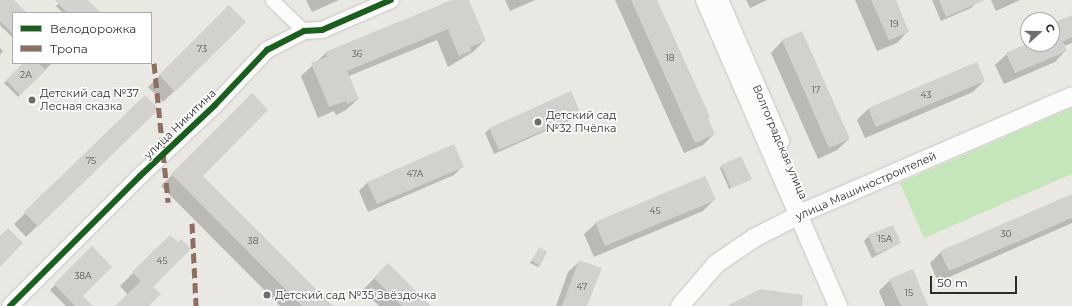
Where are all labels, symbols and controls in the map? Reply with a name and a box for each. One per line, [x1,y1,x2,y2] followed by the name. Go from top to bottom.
[12,12,152,64] legend
[1020,12,1060,52] north arrow
[890,19,898,29] house number: 19
[50,21,136,36] text: Велодорожка
[1042,22,1058,34] text: С
[50,41,88,56] text: Тропа
[197,44,207,54] house number: 73
[352,49,362,59] house number: 36
[666,53,674,63] house number: 18
[20,70,32,80] house number: 2А
[750,83,810,201] street label: Волгоградская улица
[812,85,820,95] house number: 17
[141,86,219,162] street label: улица Никитина
[40,87,139,113] place label: Детский сад №37 Лесная сказка
[921,90,931,100] house number: 43
[27,95,37,105] marker: Детский сад №37 Лесная сказка
[546,109,616,135] place label: Детский сад №32 Пчёлка
[533,117,543,127] marker: Детский сад №32 Пчёлка
[794,149,938,223] street label: улица Машиностроителей
[86,156,96,166] house number: 75
[407,169,423,179] house number: 47А
[649,206,661,216] house number: 45
[1000,229,1012,239] house number: 30
[877,234,893,244] house number: 15А
[248,236,258,246] house number: 38
[156,256,168,266] house number: 45
[932,268,1019,294] scale bar
[74,271,92,281] house number: 38А
[937,275,968,290] text: 50 m
[577,282,587,292] house number: 47
[275,288,436,302] place label: Детский сад №35 Звёздочка
[905,288,913,298] house number: 15
[262,290,272,300] marker: Детский сад №35 Звёздочка

